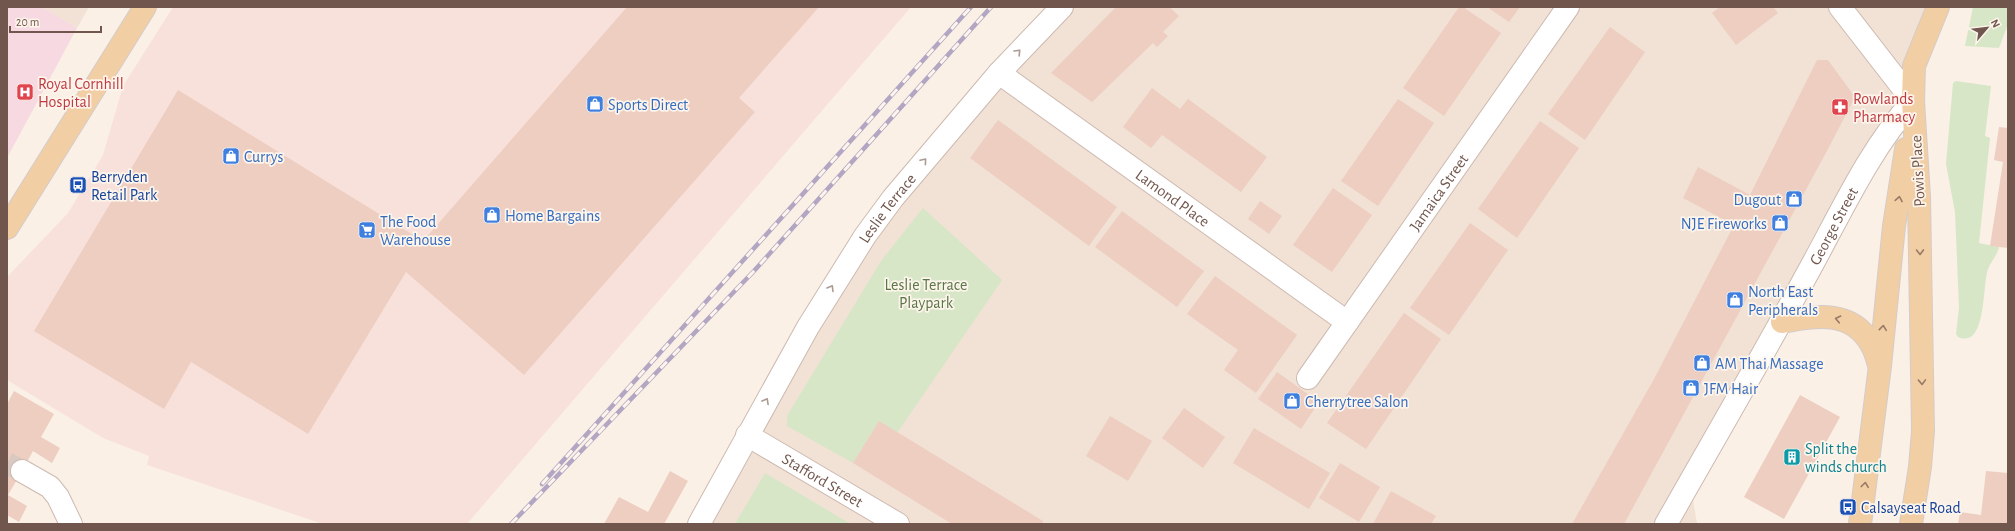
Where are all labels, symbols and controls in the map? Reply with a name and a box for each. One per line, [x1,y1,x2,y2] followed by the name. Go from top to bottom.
[10,8,101,34] scale bar
[1967,8,2007,48] north arrow
[16,16,39,28] text: 20 m
[1989,18,2002,30] text: N
[1013,49,1021,57] one-way arrow
[38,76,124,110] place label: Royal Cornhill Hospital
[15,82,35,102] hospital icon: Royal Cornhill Hospital
[1853,91,1915,126] place label: Rowlands Pharmacy
[585,94,605,114] shop icon: Sports Direct
[608,97,688,113] place label: Sports Direct
[1830,97,1850,117] pharmacy icon: Rowlands Pharmacy
[1908,135,1928,207] street label: Powis Place
[221,146,241,166] shop icon: Currys
[244,149,283,166] place label: Currys
[1407,151,1471,234] street label: Jamaica Street
[919,158,926,165] one-way arrow
[1132,167,1212,230] street label: Lamond Place
[91,169,158,203] place label: Berryden Retail Park
[856,171,919,246] street label: Leslie Terrace
[68,175,88,195] bus stop icon: Berryden Retail Park
[1807,185,1861,268] street label: George Street
[1784,189,1804,209] shop icon: Dugout
[1734,192,1781,208] place label: Dugout
[1894,196,1903,202] one-way arrow
[482,205,502,225] shop icon: Home Bargains
[505,208,600,224] place label: Home Bargains
[1770,213,1790,233] shop icon: NJE Fireworks
[380,214,451,248] place label: The Food Warehouse
[1681,216,1767,232] place label: NJE Fireworks
[357,220,377,240] supermarket icon: The Food Warehouse
[1916,249,1924,255] one-way arrow
[885,277,967,312] park label: Leslie Terrace Playpark
[1748,284,1818,318] place label: North East Peripherals
[827,285,834,292] one-way arrow
[1725,290,1745,310] shop icon: North East Peripherals
[1834,315,1841,323] one-way arrow
[1879,325,1888,331] one-way arrow
[1692,353,1712,373] shop icon: AM Thai Massage
[1715,356,1824,372] place label: AM Thai Massage
[1681,378,1701,398] shop icon: JFM Hair
[1917,379,1926,385] one-way arrow
[1704,381,1759,397] place label: JFM Hair
[1282,391,1302,411] shop icon: Cherrytree Salon
[1305,394,1409,411] place label: Cherrytree Salon
[761,398,769,405] one-way arrow
[1805,441,1887,475] place label: Split the winds church
[1782,447,1802,467] building icon: Split the winds church
[779,451,865,510] street label: Stafford Street
[1860,482,1869,488] one-way arrow
[1838,497,1858,517] bus stop icon: Calsayseat Road
[1861,500,1961,517] place label: Calsayseat Road

